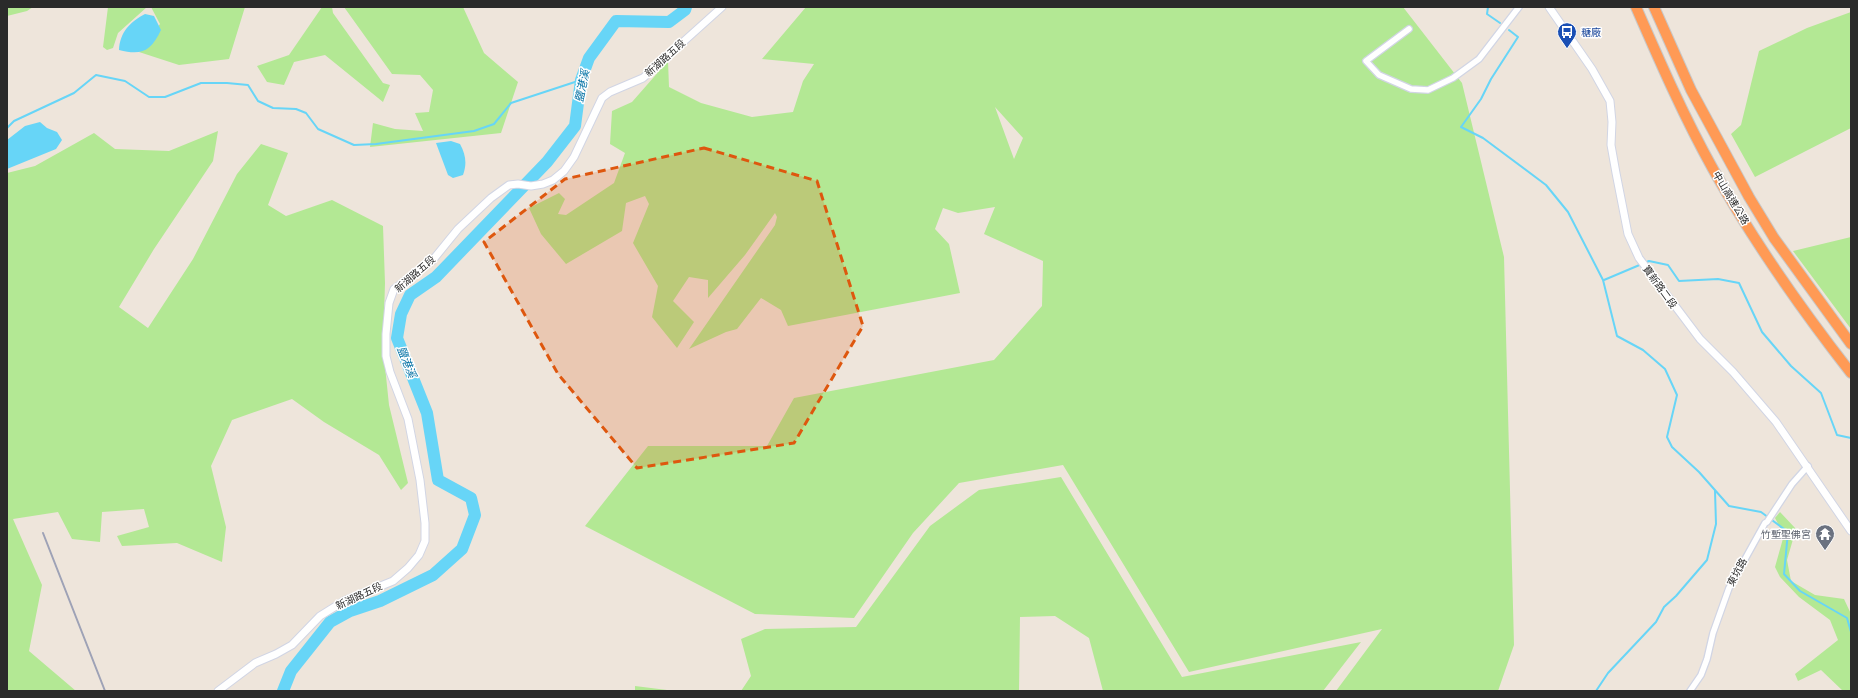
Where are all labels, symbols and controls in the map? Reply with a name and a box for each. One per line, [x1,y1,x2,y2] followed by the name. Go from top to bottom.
[1556,21,1578,49] bus stop icon: 糖廠
[1581,26,1601,39] place label: 糖廠
[642,36,688,80] street label: 新湖路五段
[572,66,593,104] water label: 鹽港溪
[1710,169,1752,227] street label: 中山高速公路
[392,253,438,295] street label: 新湖路五段
[1640,263,1680,311] street label: 寶新路二段
[394,344,420,382] water label: 鹽港溪
[1814,523,1836,551] temple icon: 竹塹聖佛宮
[1761,528,1811,541] place label: 竹塹聖佛宮
[1724,556,1750,588] street label: 東坑路
[334,580,384,612] street label: 新湖路五段

